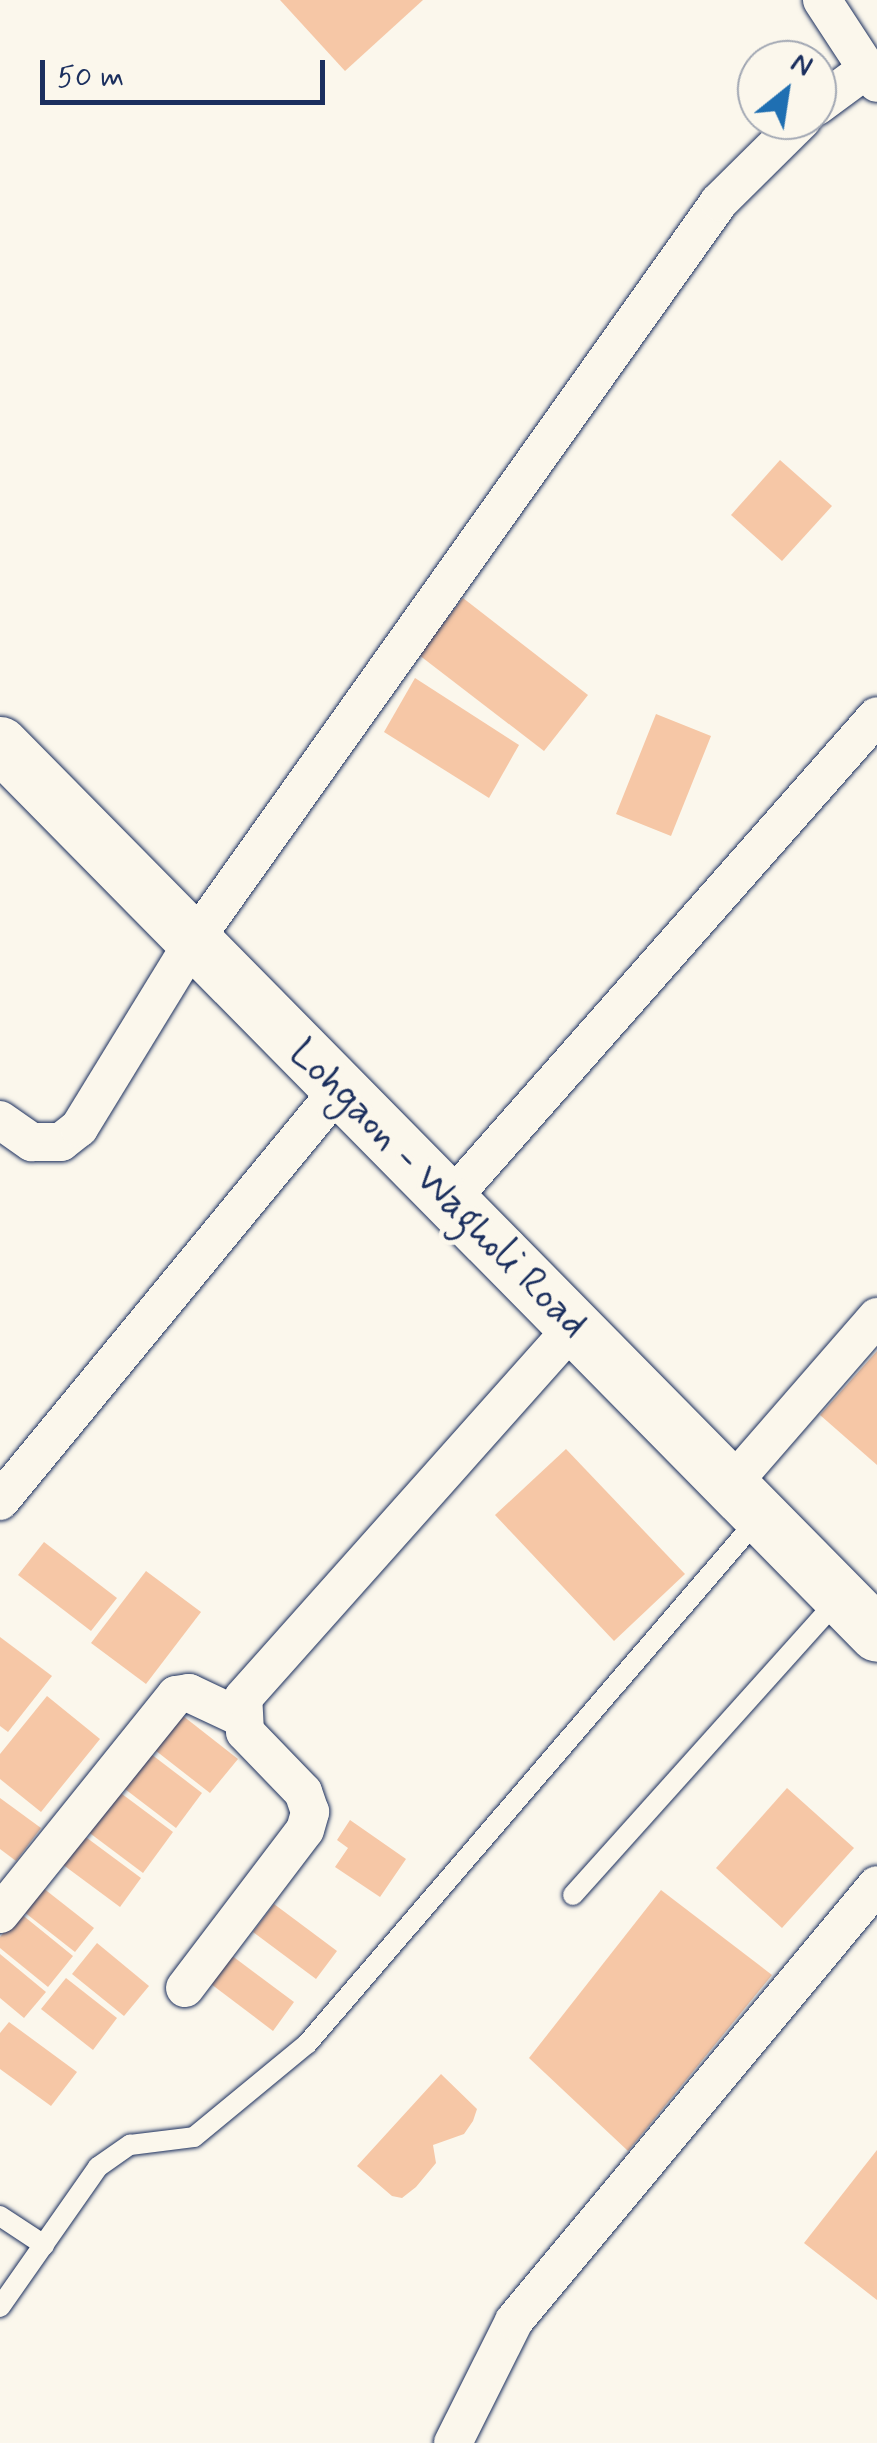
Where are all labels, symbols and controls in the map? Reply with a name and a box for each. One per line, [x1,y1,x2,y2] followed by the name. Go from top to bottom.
[45,40,330,102] scale bar
[737,40,837,140] north arrow
[784,45,819,86] text: N
[57,58,124,97] text: 50 m
[279,1030,597,1348] street label: Lohgaon - Wagholi Road

